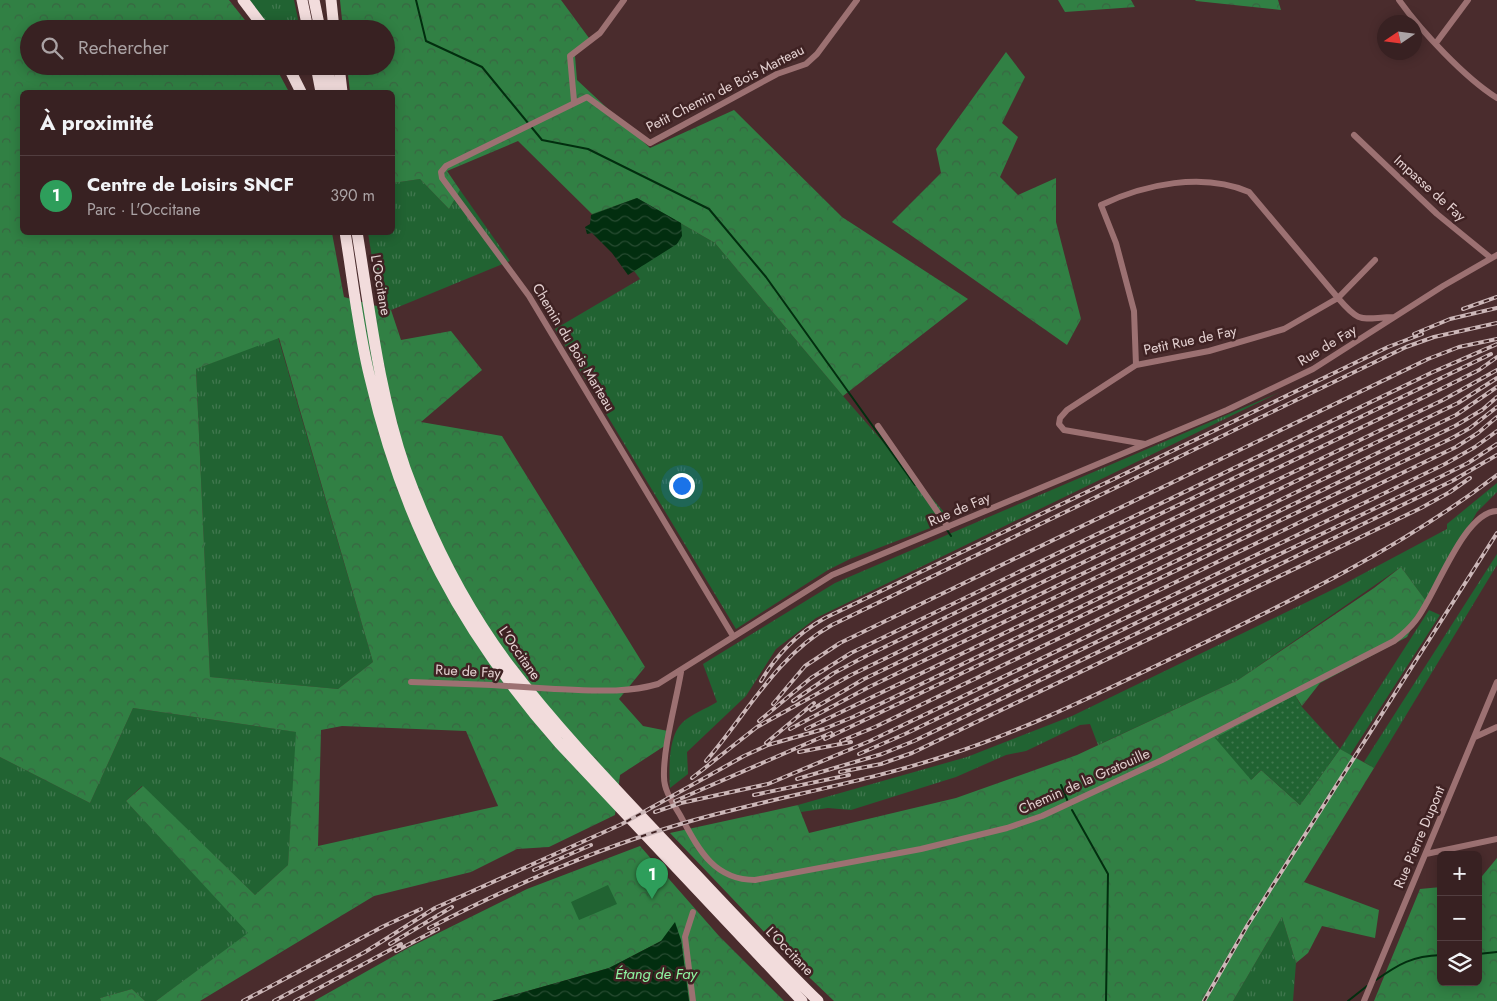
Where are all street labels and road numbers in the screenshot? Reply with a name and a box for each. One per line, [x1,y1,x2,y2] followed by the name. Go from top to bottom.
[642,39,808,137] street label: Petit Chemin de Bois Marteau
[1390,150,1471,226] street label: Impasse de Fay
[366,253,396,317] street label: L'Occitane
[528,279,620,415] street label: Chemin du Bois Marteau
[1294,319,1361,370] street label: Rue de Fay
[1142,320,1239,360] street label: Petit Rue de Fay
[925,487,994,531] street label: Rue de Fay
[494,622,546,684] street label: L'Occitane
[435,659,502,683] street label: Rue de Fay
[1015,743,1153,819] street label: Chemin de la Gratouille
[1388,782,1450,891] street label: Rue Pierre Dupont
[761,922,819,980] street label: L'Occitane

